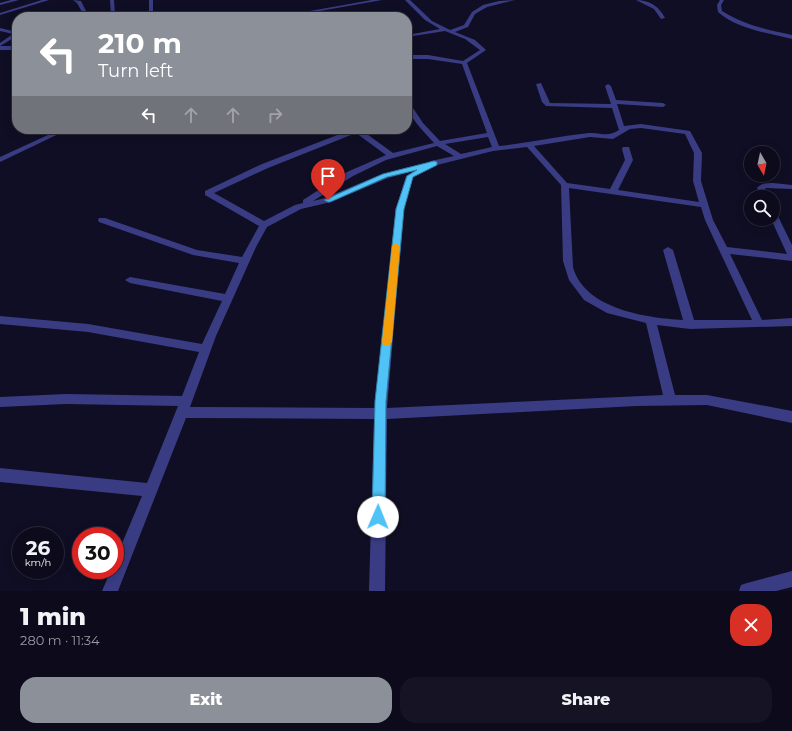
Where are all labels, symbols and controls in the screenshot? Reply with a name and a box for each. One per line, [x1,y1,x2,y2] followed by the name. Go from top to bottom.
[98,26,182,60] text: 210 m
[32,28,84,80] icon: left
[98,60,173,82] text: Turn left
[138,104,160,126] icon: left
[180,104,202,126] icon: ahead
[222,104,244,126] icon: ahead
[264,104,286,126] icon: right
[744,146,780,182] north arrow
[744,146,780,226] map controls
[311,159,345,200] pin
[317,165,339,187] icon: arrive
[744,190,780,226] button: search
[357,496,399,538] position arrow
[72,527,124,579] speed limit sign: 30
[26,536,50,560] text: 26
[25,556,51,569] text: km/h
[20,602,86,631] text: 1 min
[730,604,772,646] button: close
[20,632,100,648] text: 280 m · 11:34
[20,677,392,723] button: Exit
[400,677,772,723] button: Share

